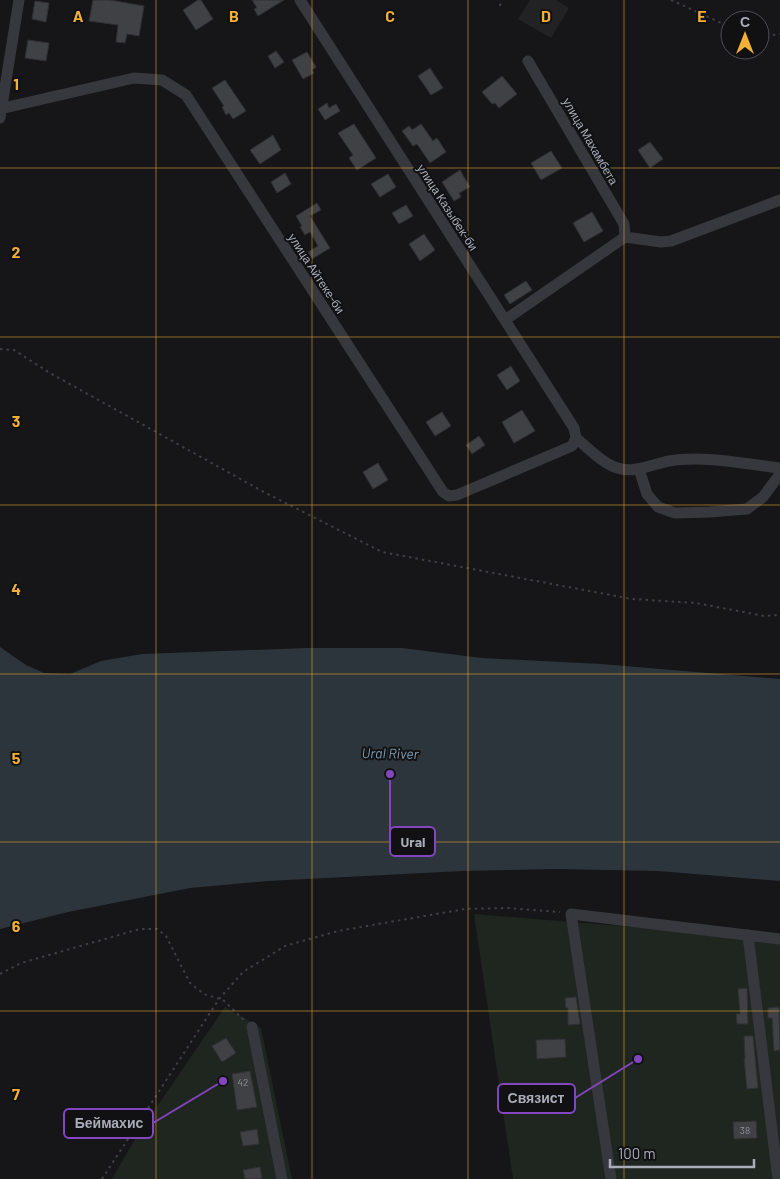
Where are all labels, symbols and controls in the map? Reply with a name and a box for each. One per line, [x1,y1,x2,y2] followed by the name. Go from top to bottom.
[73,6,84,25] text: A
[229,6,239,25] text: B
[385,6,395,25] text: C
[541,6,551,25] text: D
[697,6,707,25] text: E
[720,10,770,60] north arrow
[740,13,750,30] text: С
[13,74,19,93] text: 1
[560,95,622,188] street label: улица Махамбета
[414,161,481,253] street label: улица Казыбек-би
[285,230,348,316] street label: улица Айтеке-би
[12,242,21,261] text: 2
[12,411,20,430] text: 3
[11,579,21,598] text: 4
[361,744,420,762] water label: Ural River
[12,748,21,767] text: 5
[390,827,435,856] callout: Ural
[401,833,425,850] text: Ural
[12,916,21,935] text: 6
[238,1076,248,1088] house number: 42
[12,1084,20,1103] text: 7
[498,1084,575,1113] callout: Связист
[508,1089,565,1106] text: Связист
[64,1109,153,1138] callout: Беймахис
[75,1114,144,1131] text: Беймахис
[740,1124,750,1136] house number: 38
[610,1136,754,1168] scale bar
[618,1144,656,1162] text: 100 m

